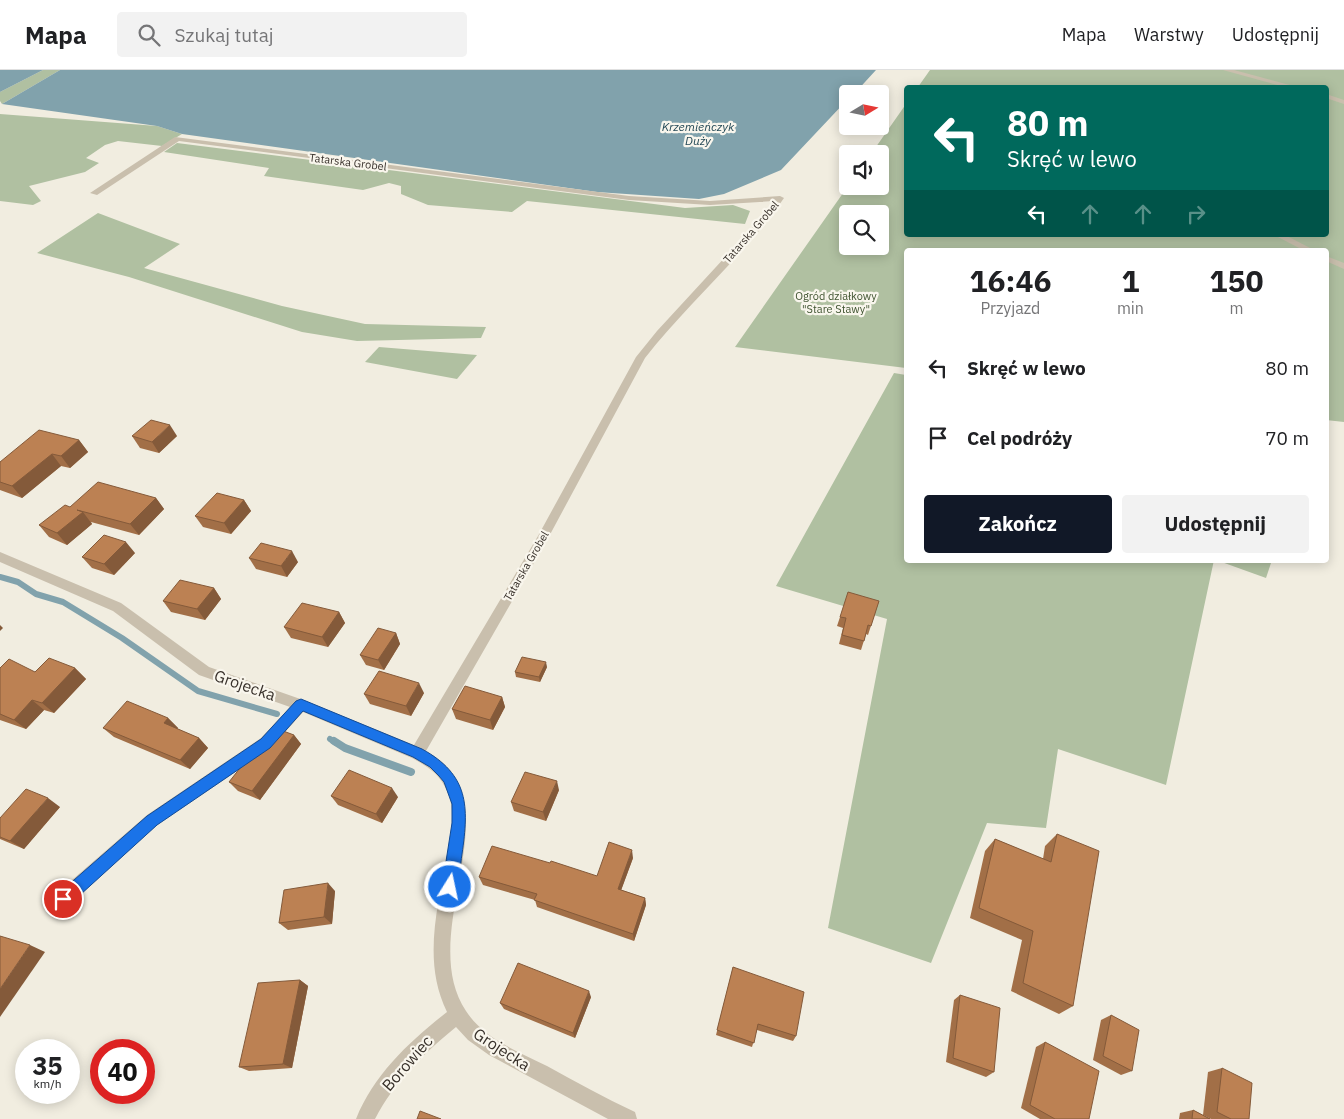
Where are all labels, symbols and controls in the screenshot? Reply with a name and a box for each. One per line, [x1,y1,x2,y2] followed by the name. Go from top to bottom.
[117,12,467,57] search box
[25,19,87,51] text: Mapa
[135,21,163,49] icon: search
[175,23,274,47] text: Szukaj tutaj
[1062,23,1106,46] text: Mapa
[1134,23,1204,46] text: Warstwy
[1232,23,1319,46] text: Udostępnij
[839,85,889,135] north arrow
[839,85,889,255] map controls
[1007,100,1089,146] text: 80 m
[924,105,989,170] icon: left
[662,119,735,148] water label: Krzemieńczyk Duży
[1007,144,1137,173] text: Skręć w lewo
[839,145,889,195] button: sound
[308,150,388,174] street label: Tatarska Grobel
[720,198,782,266] street label: Tatarska Grobel
[1023,200,1051,228] icon: left
[1076,200,1104,228] icon: ahead
[1129,200,1157,228] icon: ahead
[1182,200,1210,228] icon: right
[839,205,889,255] button: search
[970,261,1051,300] text: 16:46
[1121,261,1139,300] text: 1
[1209,261,1263,300] text: 150
[795,289,877,316] park label: Ogród działkowy "Stare Stawy"
[981,298,1040,318] text: Przyjazd
[1117,298,1144,318] text: min
[1229,298,1243,318] text: m
[924,354,952,382] icon: left
[967,356,1086,380] text: Skręć w lewo
[1265,356,1309,380] text: 80 m
[924,424,952,452] icon: arrive
[967,426,1072,450] text: Cel podróży
[1265,426,1309,450] text: 70 m
[924,495,1112,553] button: Zakończ
[1122,495,1309,553] button: Udostępnij
[500,529,552,603] street label: Tatarska Grobel
[212,665,279,705] street label: Grojecka
[423,860,475,912] position arrow
[42,878,84,920] pin
[49,885,77,913] icon: arrive
[470,1023,534,1075] street label: Grojecka
[377,1031,437,1095] street label: Borowiec
[90,1039,155,1104] speed limit sign: 40
[32,1049,63,1082] text: 35
[33,1076,62,1091] text: km/h

